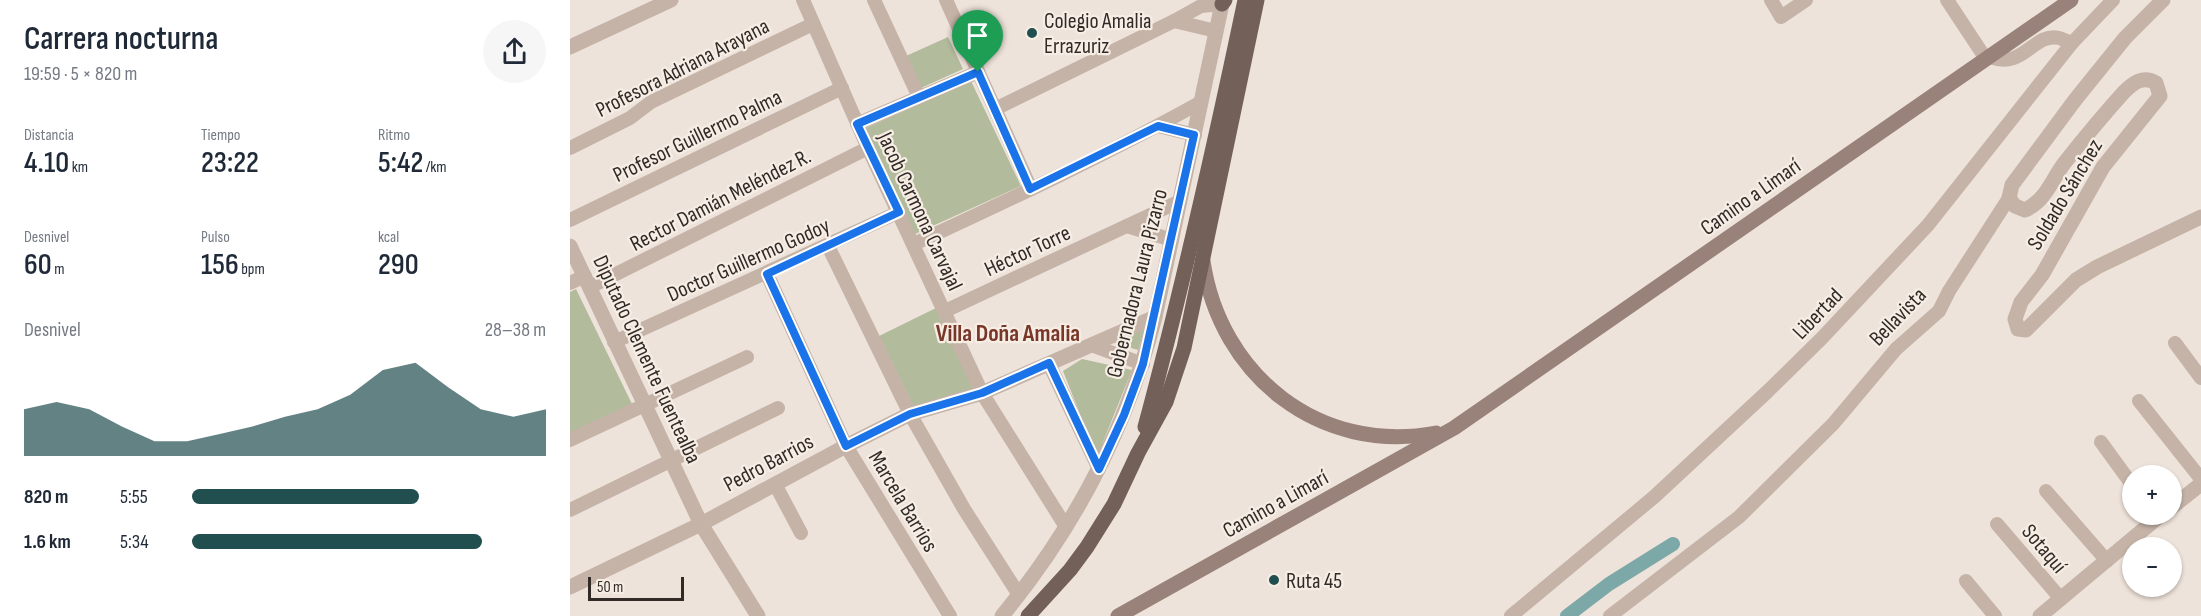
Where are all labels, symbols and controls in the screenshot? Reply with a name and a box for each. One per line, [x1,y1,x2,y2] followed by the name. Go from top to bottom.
[1044,8,1152,60] place label: Colegio Amalia Errazuriz
[952,10,1003,72] pin
[591,13,774,124] street label: Profesora Adriana Arayana
[24,19,218,59] text: Carrera nocturna
[961,19,994,52] icon: arrive
[483,20,546,83] button: share
[1025,26,1039,40] marker: Colegio Amalia Errazuriz
[24,62,137,86] text: 19:59 · 5 × 820 m
[609,84,786,189] street label: Profesor Guillermo Palma
[24,126,74,145] text: Distancia
[201,126,240,145] text: Tiempo
[378,126,410,145] text: Ritmo
[871,127,968,295] street label: Jacob Carmona Carvajal
[2022,134,2109,255] street label: Soldado Sánchez
[626,143,816,258] street label: Rector Damián Meléndez R.
[24,145,69,181] text: 4.10
[201,145,259,181] text: 23:22
[378,145,423,181] text: 5:42
[1696,152,1807,242] street label: Camino a Limarí
[69,158,88,177] text: km
[423,158,447,177] text: /km
[1101,186,1174,380] street label: Gobernadora Laura Pizarro
[663,212,835,308] street label: Doctor Guillermo Godoy
[980,220,1075,283] street label: Héctor Torre
[24,228,69,247] text: Desnivel
[201,228,230,247] text: Pulso
[378,228,399,247] text: kcal
[24,247,52,283] text: 60
[201,247,239,283] text: 156
[378,247,419,283] text: 290
[587,251,707,468] street label: Diputado Clemente Fuentealba
[52,260,64,279] text: m
[239,260,265,279] text: bpm
[1864,282,1932,352] street label: Bellavista
[1787,283,1849,345] street label: Libertad
[24,318,81,342] text: Desnivel
[485,318,546,342] text: 28–38 m
[936,319,1080,348] district label: Villa Doña Amalia
[719,428,818,498] street label: Pedro Barrios
[862,446,943,557] street label: Marcela Barrios
[1218,464,1334,544] street label: Camino a Limarí
[2122,465,2182,597] map controls
[2122,465,2182,525] button: +
[24,485,68,509] text: 820 m
[120,485,148,509] text: 5:55
[2015,519,2073,580] street label: Sotaquí
[24,530,71,554] text: 1.6 km
[120,530,149,554] text: 5:34
[2122,537,2182,597] button: −
[1286,568,1342,595] place label: Ruta 45
[1267,573,1281,587] marker: Ruta 45
[588,574,684,602] scale bar
[597,578,623,597] text: 50 m

